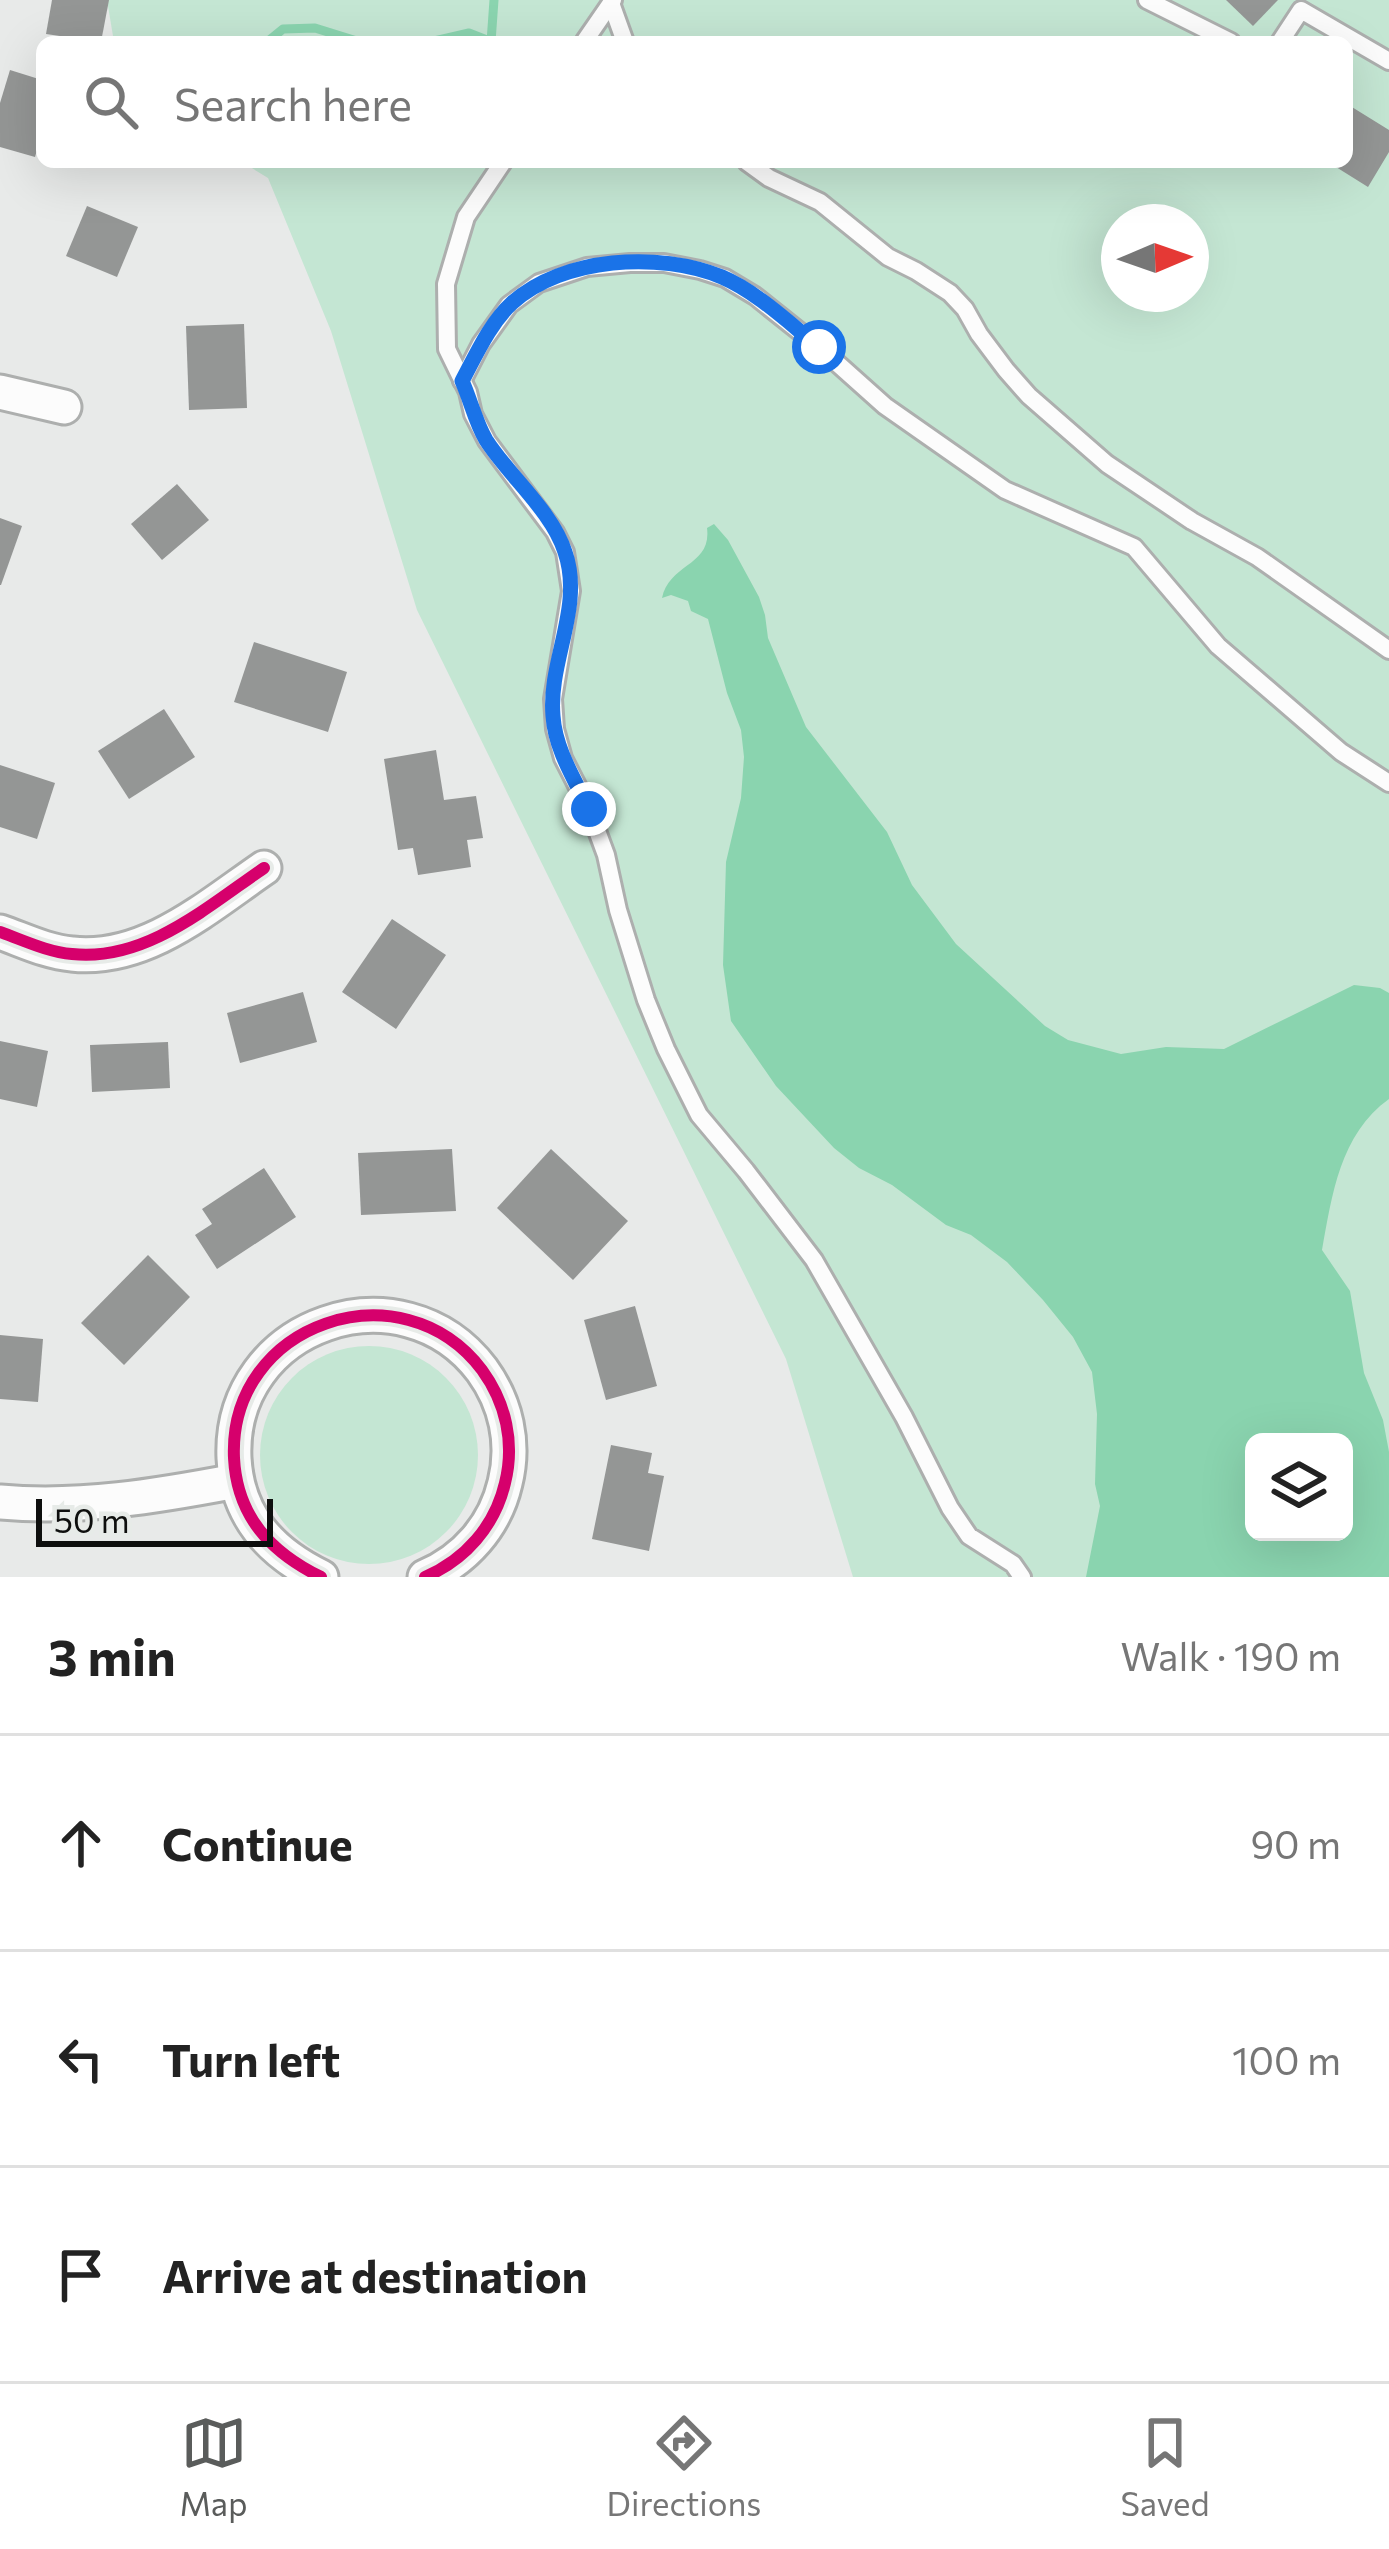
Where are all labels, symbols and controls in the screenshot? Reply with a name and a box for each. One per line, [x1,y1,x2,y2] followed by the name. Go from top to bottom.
[36,36,1353,168] search box
[78,69,144,135] icon: search
[174,75,412,130] text: Search here
[1101,204,1209,312] north arrow
[792,320,846,374] route start
[562,782,616,836] route end
[1245,1433,1353,1541] map controls
[1245,1433,1353,1541] button: layers
[36,1493,273,1546] scale bar
[54,1499,130,1540] text: 50 m
[48,1624,176,1687] text: 3 min
[1120,1631,1341,1679] text: Walk · 190 m
[48,1810,114,1876] icon: ahead
[162,1815,353,1870] text: Continue
[1250,1819,1341,1867] text: 90 m
[48,2026,114,2092] icon: left
[162,2031,340,2086] text: Turn left
[1232,2035,1341,2083] text: 100 m
[48,2242,114,2308] icon: arrive
[162,2247,588,2302] text: Arrive at destination
[180,2410,248,2523] tab: Map
[607,2410,761,2523] tab: Directions
[1120,2410,1209,2523] tab: Saved

